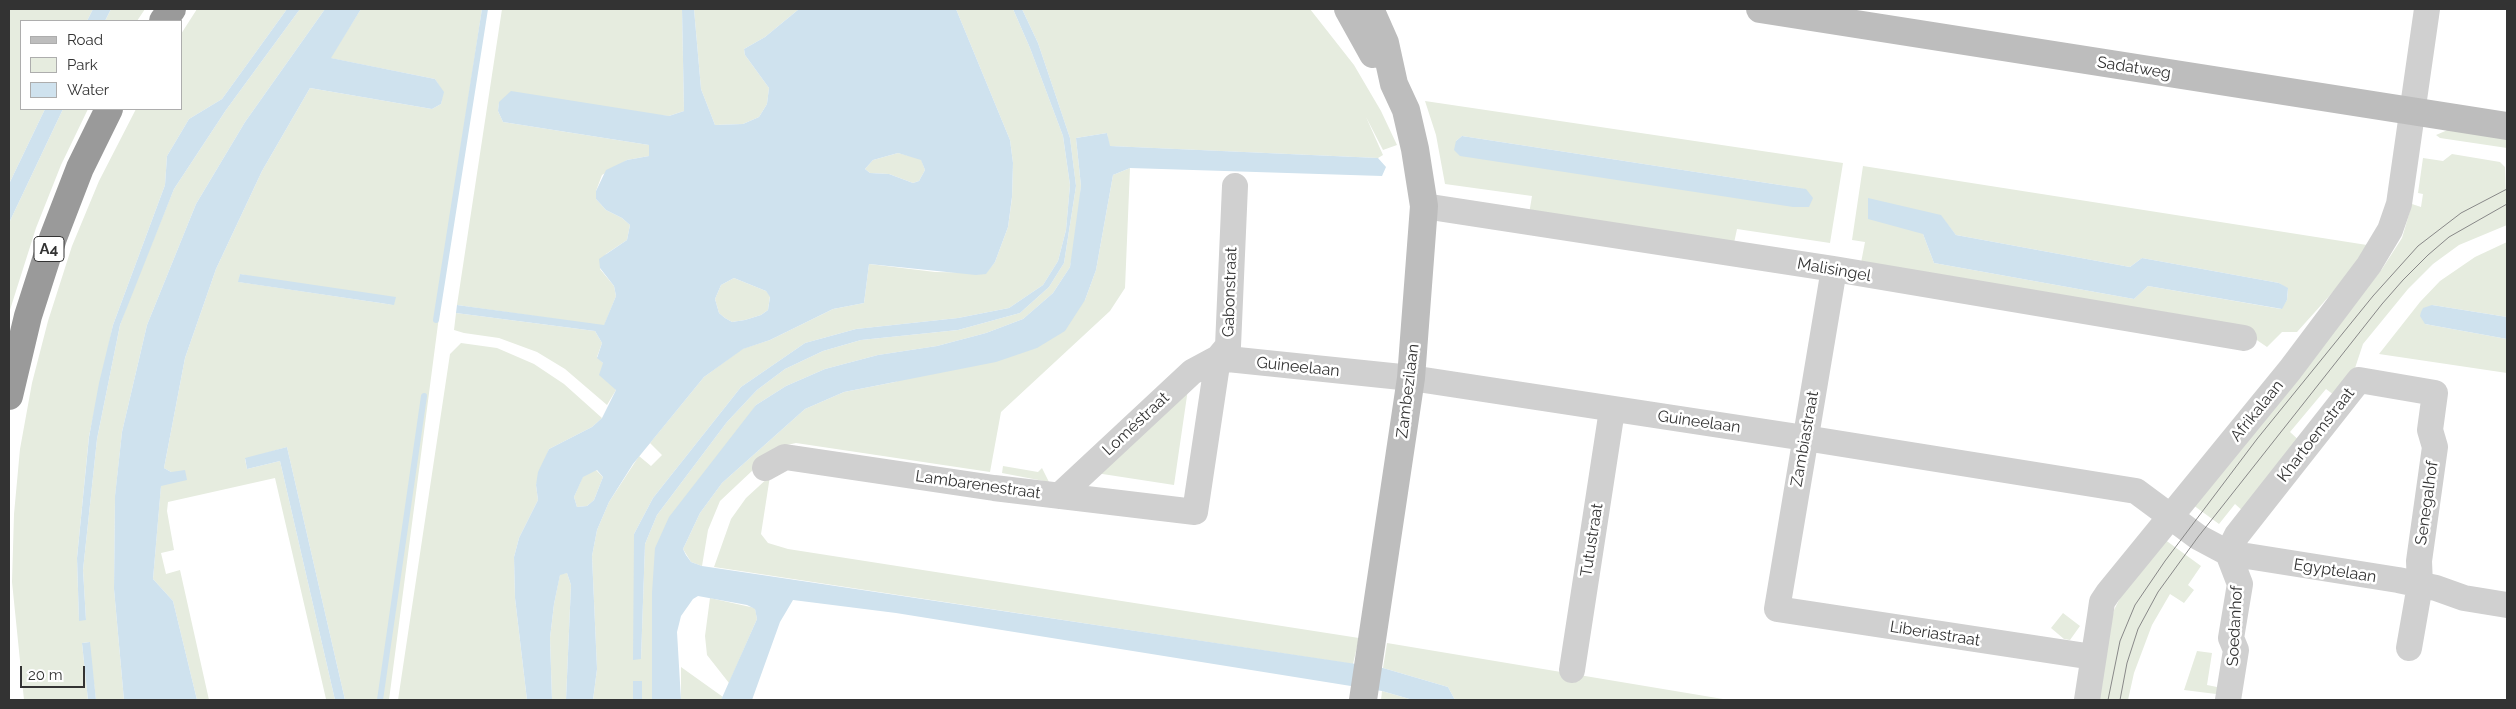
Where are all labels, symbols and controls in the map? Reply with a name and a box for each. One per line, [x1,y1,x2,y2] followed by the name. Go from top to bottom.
[20,20,182,110] legend
[67,31,103,49] text: Road
[2096,53,2172,83] street label: Sadatweg
[67,56,98,74] text: Park
[67,81,109,99] text: Water
[34,236,64,262] road number: A4
[1219,247,1241,337] street label: Gabonstraat
[1796,254,1872,286] street label: Malisingel
[1393,343,1423,439] street label: Zambezilaan
[1255,353,1341,381] street label: Guineelaan
[2226,377,2288,445] street label: Afrikalaan
[2273,384,2359,486] street label: Khartoemstraat
[1099,388,1173,460] street label: Loméstraat
[1787,390,1823,488] street label: Zambiastraat
[1656,407,1742,437] street label: Guineelaan
[2412,460,2442,546] street label: Senegalhof
[914,467,1042,503] street label: Lambarenestraat
[1577,502,1607,578] street label: Tutustraat
[2292,555,2378,587] street label: Egyptelaan
[2223,585,2247,667] street label: Soedanhof
[1888,617,1982,651] street label: Liberiastraat
[22,656,88,688] scale bar
[28,666,63,684] text: 20 m

